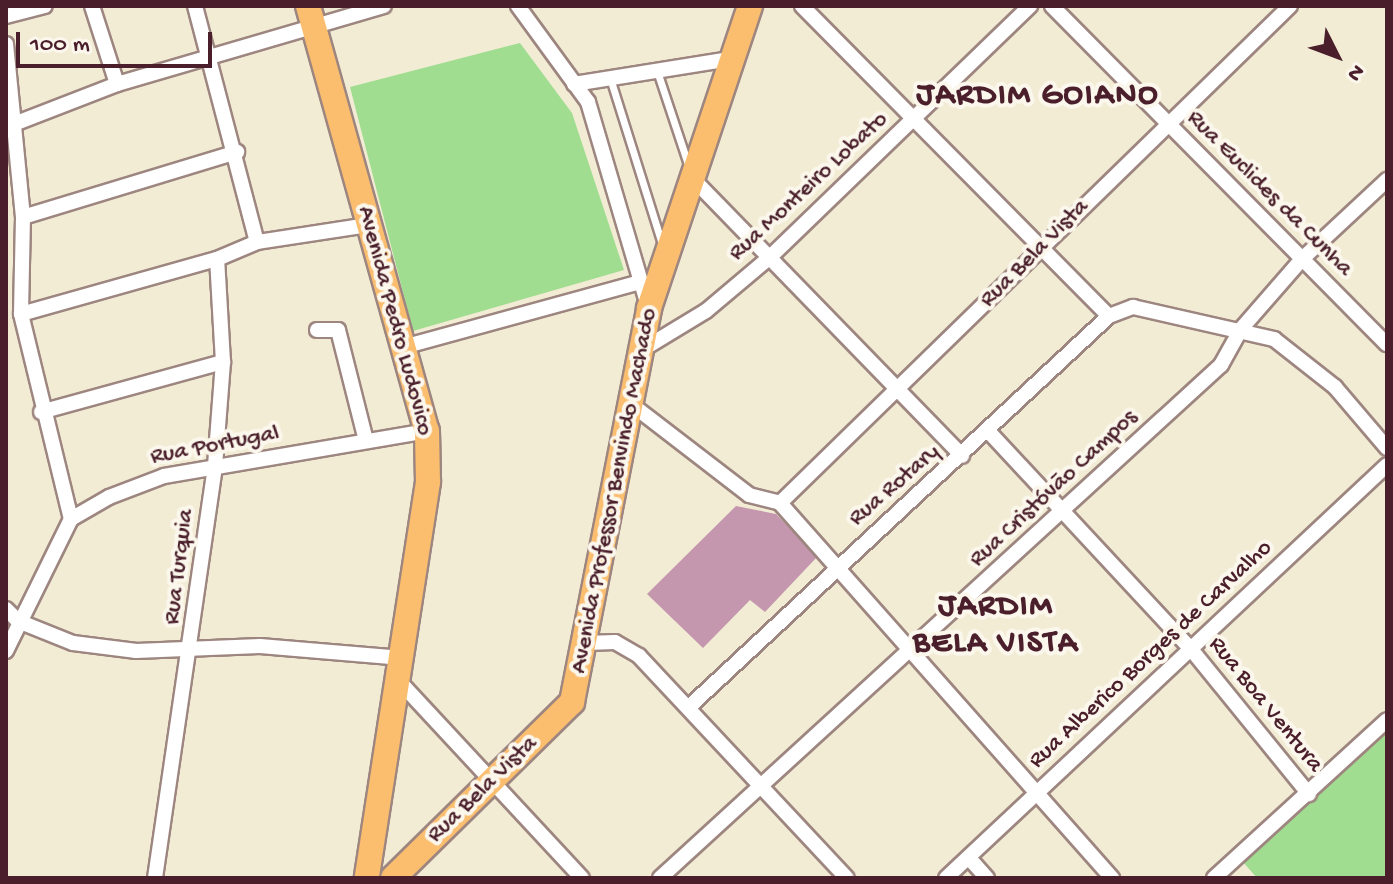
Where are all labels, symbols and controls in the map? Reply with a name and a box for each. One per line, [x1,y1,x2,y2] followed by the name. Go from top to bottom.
[20,16,216,66] scale bar
[1297,16,1377,96] north arrow
[30,31,90,60] text: 100 m
[1340,58,1369,86] text: N
[916,77,1160,115] district label: JARDIM GOIANO
[1180,105,1358,283] street label: Rua Euclides da Cunha
[724,106,894,268] street label: Rua Monteiro Lobato
[975,194,1095,314] street label: Rua Bela Vista
[350,203,438,439] street label: Avenida Pedro Ludovico
[565,306,665,676] street label: Avenida Professor Benvindo Machado
[964,404,1144,574] street label: Rua Cristóvão Campos
[148,419,282,473] street label: Rua Portugal
[844,439,946,533] street label: Rua Rotary
[159,508,201,626] street label: Rua Turquia
[1023,534,1279,776] street label: Rua Alberico Borges de Carvalho
[913,589,1079,664] district label: JARDIM BELA VISTA
[1201,631,1329,779] street label: Rua Boa Ventura
[422,730,544,850] street label: Rua Bela Vista

